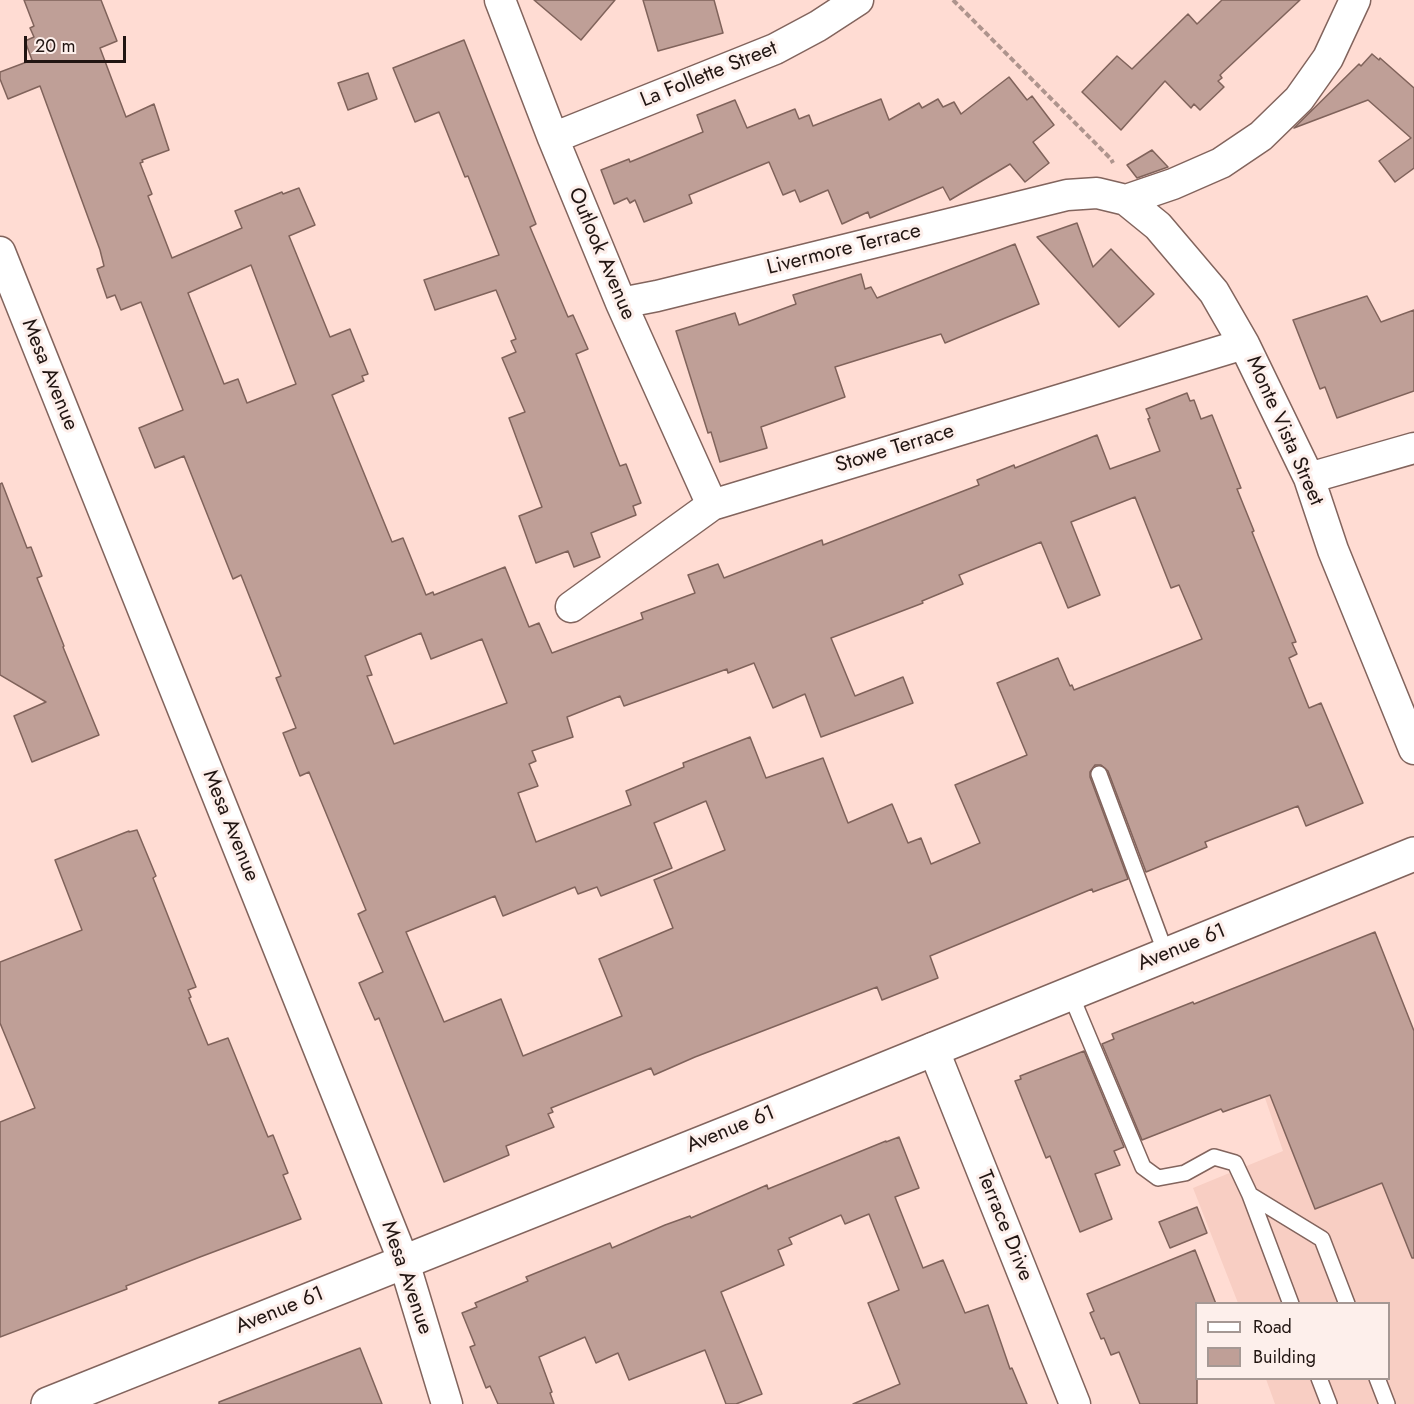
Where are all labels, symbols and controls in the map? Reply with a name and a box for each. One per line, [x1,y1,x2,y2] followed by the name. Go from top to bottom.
[27,24,129,62] scale bar
[35,33,75,59] text: 20 m
[637,36,781,114] street label: La Follette Street
[562,184,640,324] street label: Outlook Avenue
[765,219,923,281] street label: Livermore Terrace
[15,316,83,434] street label: Mesa Avenue
[1240,352,1328,510] street label: Monte Vista Street
[833,419,957,479] street label: Stowe Terrace
[196,767,264,885] street label: Mesa Avenue
[1134,919,1230,977] street label: Avenue 61
[683,1101,779,1159] street label: Avenue 61
[970,1167,1038,1285] street label: Terrace Drive
[375,1218,437,1338] street label: Mesa Avenue
[232,1282,328,1340] street label: Avenue 61
[1195,1302,1390,1380] legend
[1253,1314,1292,1340] text: Road
[1253,1344,1316,1370] text: Building

